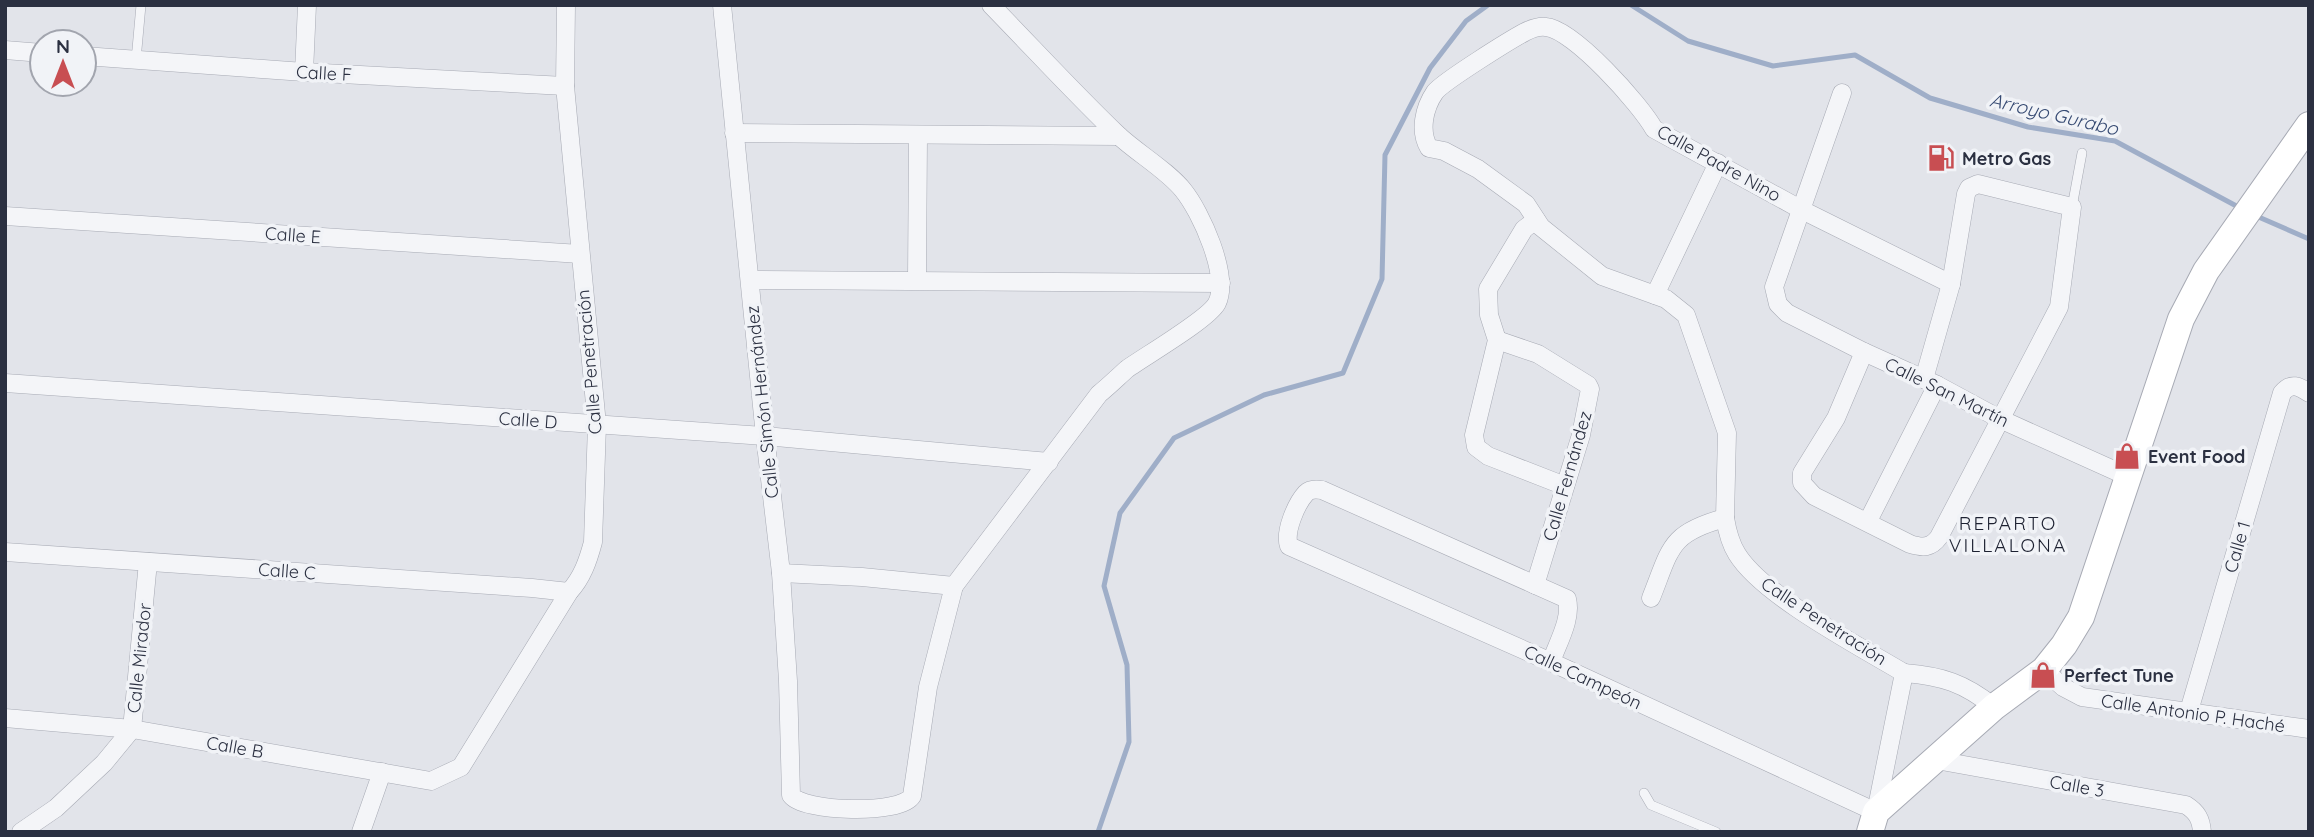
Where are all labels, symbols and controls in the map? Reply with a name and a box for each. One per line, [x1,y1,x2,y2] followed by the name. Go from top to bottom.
[28,28,98,98] north arrow
[56,34,70,58] text: N
[295,60,353,86] street label: Calle F
[1988,88,2122,141] water label: Arroyo Gurabo
[1653,119,1785,207] street label: Calle Padre Nino
[1926,143,1956,173] fuel station icon: Metro Gas
[1962,147,2051,170] place label: Metro Gas
[264,222,322,248] street label: Calle E
[571,289,607,435] street label: Calle Penetración
[740,304,784,500] street label: Calle Simón Hernández
[1881,352,2013,432] street label: Calle San Martín
[498,406,558,434] street label: Calle D
[1537,408,1597,544] street label: Calle Fernández
[2112,441,2142,471] shop icon: Event Food
[2148,445,2245,468] place label: Event Food
[1949,511,2067,557] district label: REPARTO VILLALONA
[2219,519,2255,575] street label: Calle 1
[257,558,317,584] street label: Calle C
[1757,572,1891,670] street label: Calle Penetración
[122,602,156,714] street label: Calle Mirador
[1520,640,1646,714] street label: Calle Campeón
[2028,660,2058,690] shop icon: Perfect Tune
[2064,664,2174,687] place label: Perfect Tune
[2100,689,2286,737] street label: Calle Antonio P. Haché
[205,731,265,763] street label: Calle B
[2048,770,2106,802] street label: Calle 3

